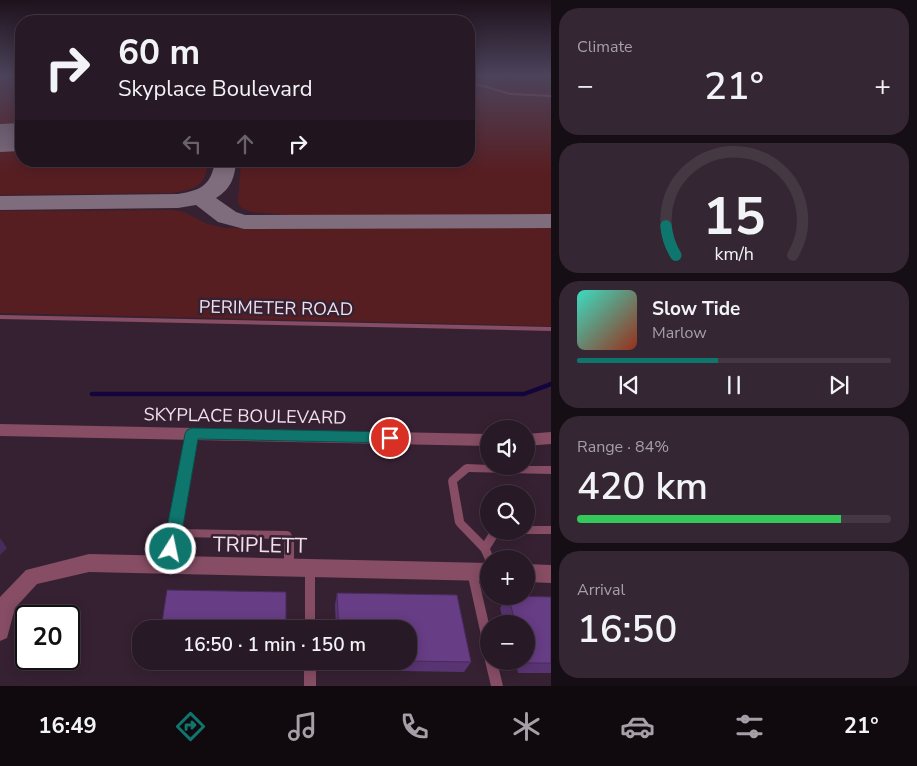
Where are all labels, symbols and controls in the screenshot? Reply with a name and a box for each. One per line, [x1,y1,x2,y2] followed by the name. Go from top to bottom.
[118,29,200,76] text: 60 m
[35,35,100,100] icon: right
[577,36,632,58] text: Climate
[704,61,764,112] text: 21°
[577,67,594,105] text: −
[874,67,891,105] text: +
[118,74,313,104] text: Skyplace Boulevard
[178,130,206,158] icon: left
[231,130,259,158] icon: ahead
[284,130,312,158] icon: right
[703,181,765,252] text: 15
[714,242,754,266] text: km/h
[199,295,353,321] street label: PERIMETER ROAD
[652,296,740,322] text: Slow Tide
[652,322,707,344] text: Marlow
[615,371,643,399] icon: previous
[720,371,748,399] icon: pause
[825,371,853,399] icon: next
[143,402,347,430] street label: SKYPLACE BOULEVARD
[369,417,411,459] pin
[480,420,535,670] map controls
[480,420,535,475] button: sound
[376,424,404,452] icon: arrive
[577,436,669,458] text: Range · 84%
[577,461,708,512] text: 420 km
[480,485,535,540] button: search
[144,522,196,574] position arrow
[213,530,308,560] street label: TRIPLETT
[480,550,535,605] button: +
[577,579,625,601] text: Arrival
[577,604,677,655] text: 16:50
[15,605,80,670] speed limit sign: 20
[480,615,535,670] button: −
[183,632,366,658] text: 16:50 · 1 min · 150 m
[173,709,208,744] icon: directions
[285,709,320,744] icon: music
[397,709,432,744] icon: phone
[509,709,544,744] icon: climate
[620,709,655,744] icon: car
[732,709,767,744] icon: filters
[38,711,97,741] text: 16:49
[844,711,879,741] text: 21°

